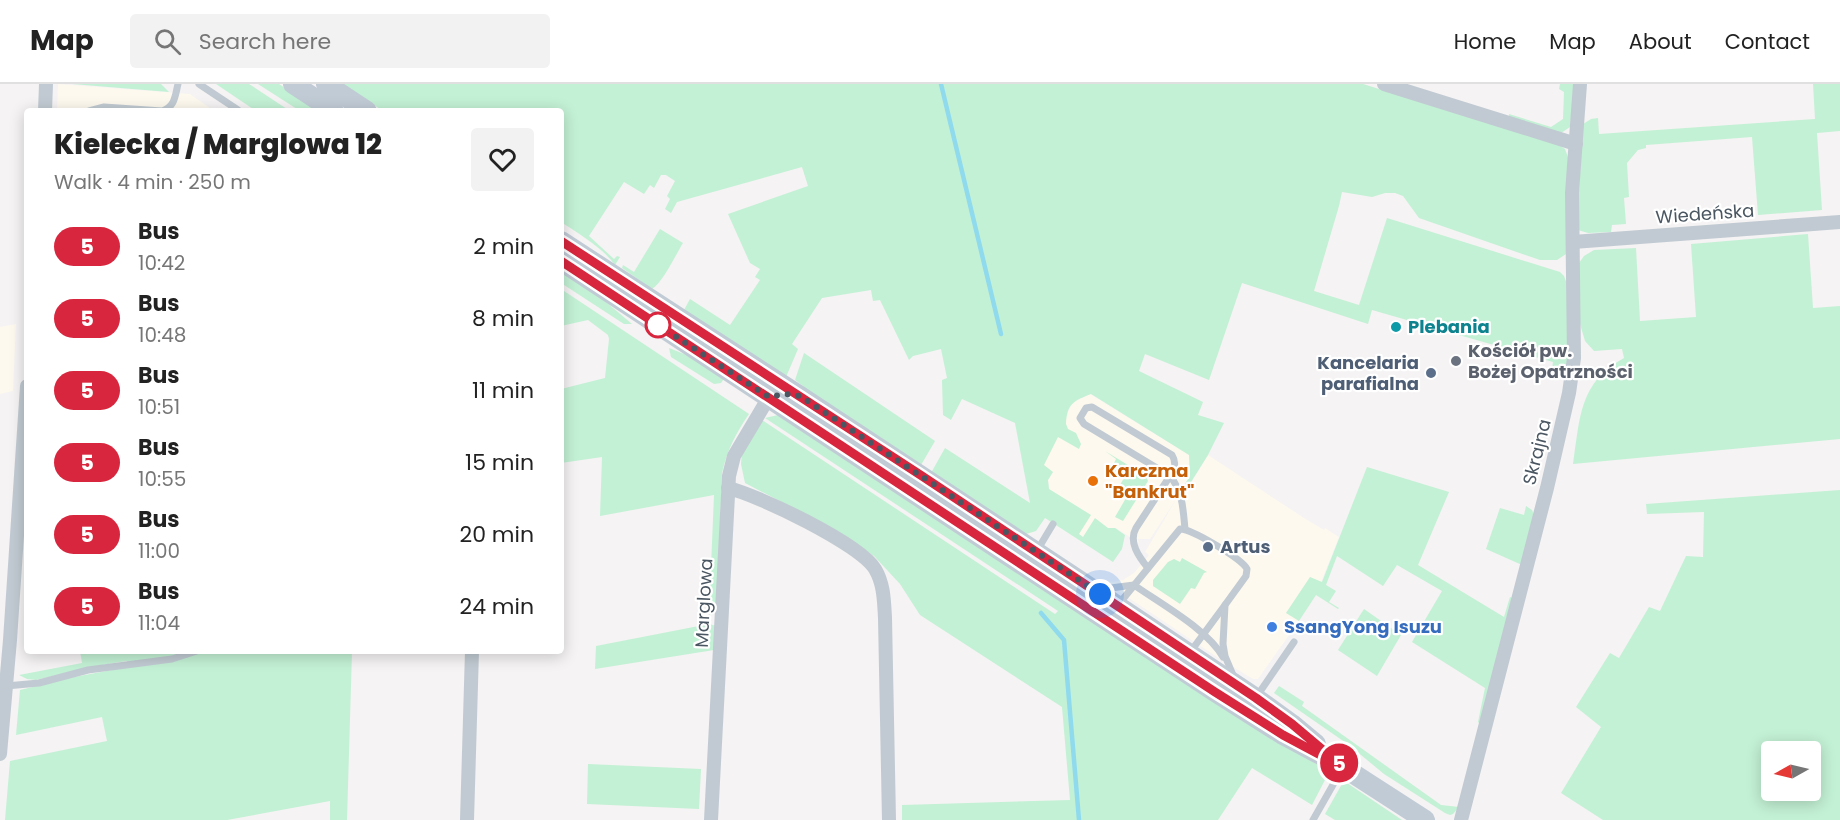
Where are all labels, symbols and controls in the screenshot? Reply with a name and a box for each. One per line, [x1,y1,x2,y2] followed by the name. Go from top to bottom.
[130,14,550,68] search box
[30,21,94,60] text: Map
[151,25,184,58] icon: search
[199,26,331,57] text: Search here
[1454,27,1516,56] text: Home
[1549,27,1596,56] text: Map
[1629,27,1692,56] text: About
[1725,27,1810,56] text: Contact
[54,125,382,164] text: Kielecka / Marglowa 12
[471,128,534,191] button: heart
[54,168,251,196] text: Walk · 4 min · 250 m
[1655,198,1755,229] street label: Wiedeńska
[138,216,180,247] text: Bus
[473,231,534,262] text: 2 min
[80,232,94,261] text: 5
[138,249,185,277] text: 10:42
[138,288,180,319] text: Bus
[472,303,534,334] text: 8 min
[80,304,94,333] text: 5
[645,312,671,338] unlabelled marker
[1408,314,1490,339] place label: Plebania
[1389,320,1403,334] marker: Plebania
[138,321,186,349] text: 10:48
[1468,338,1633,384] place label: Kościół pw. Bożej Opatrzności
[1317,350,1419,396] place label: Kancelaria parafialna
[1449,354,1463,368] marker: Kościół pw. Bożej Opatrzności
[138,360,180,391] text: Bus
[1424,366,1438,380] marker: Kancelaria parafialna
[472,375,534,406] text: 11 min
[80,376,94,405] text: 5
[138,393,180,421] text: 10:51
[1516,416,1557,487] street label: Skrajna
[138,432,180,463] text: Bus
[465,447,534,478] text: 15 min
[80,448,94,477] text: 5
[1105,458,1194,504] place label: Karczma "Bankrut"
[138,465,186,493] text: 10:55
[1086,474,1100,488] marker: Karczma "Bankrut"
[138,504,180,535] text: Bus
[460,519,534,550] text: 20 min
[80,520,94,549] text: 5
[1220,534,1270,559] place label: Artus
[138,537,180,565] text: 11:00
[1201,540,1215,554] marker: Artus
[689,558,718,648] street label: Marglowa
[138,576,180,607] text: Bus
[1085,579,1115,609] your location
[459,591,534,622] text: 24 min
[80,592,94,621] text: 5
[138,609,180,637] text: 11:04
[1284,614,1442,639] place label: SsangYong Isuzu
[1265,620,1279,634] marker: SsangYong Isuzu
[1761,741,1821,801] north arrow
[1761,741,1821,801] map controls
[1320,744,1358,782] line badge: 5
[1332,749,1346,778] text: 5

